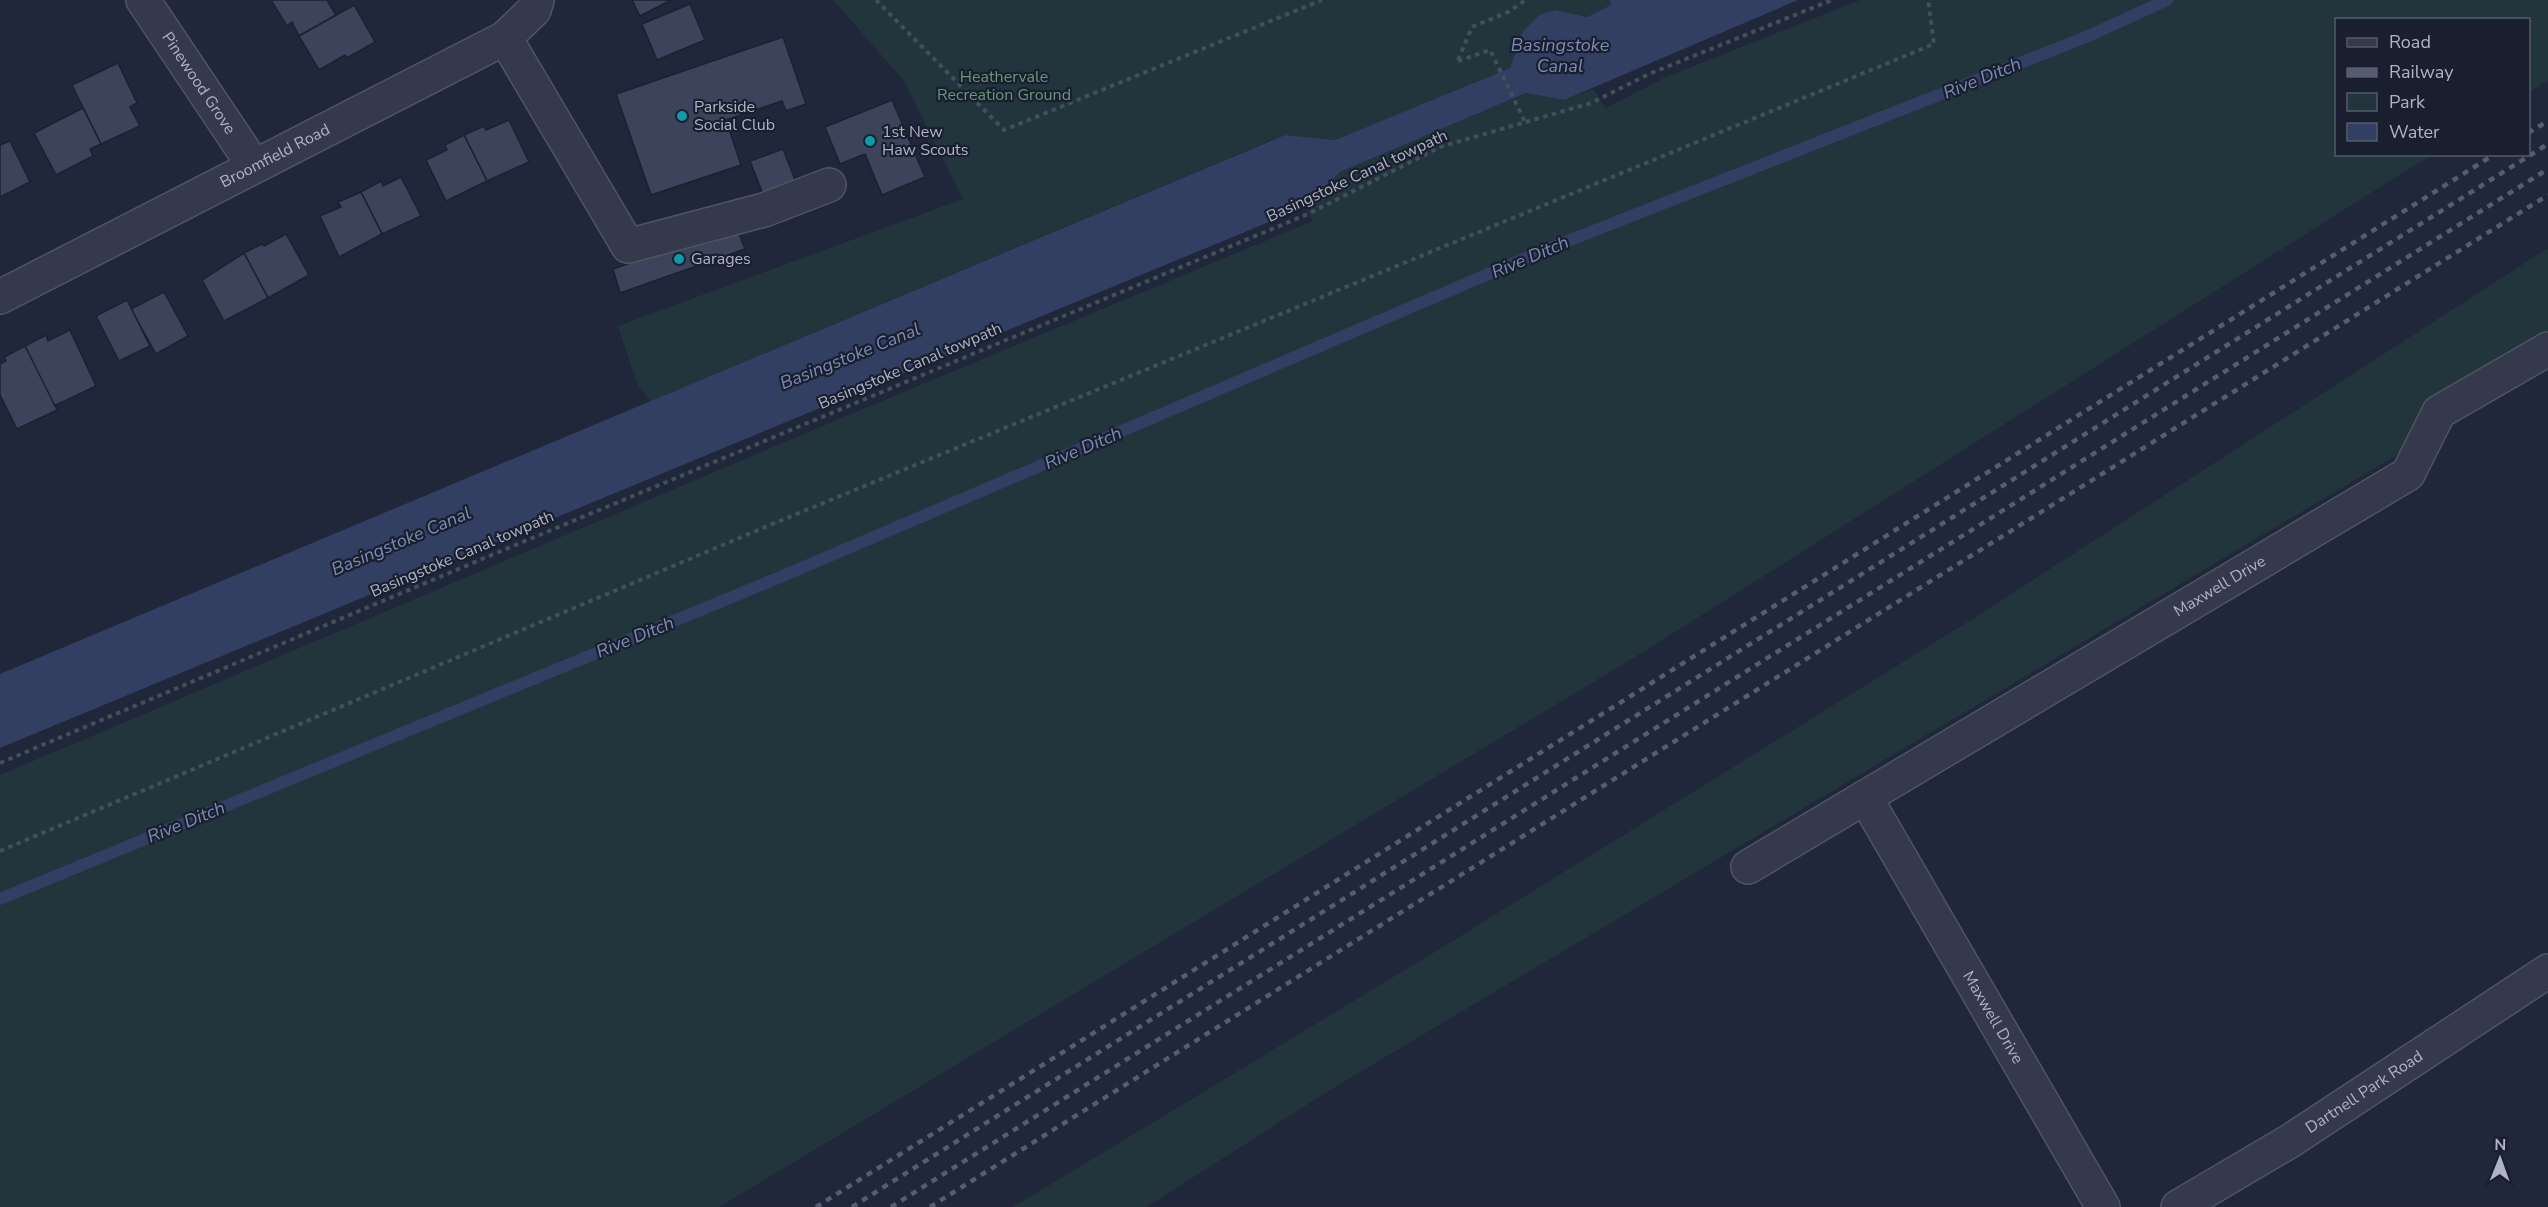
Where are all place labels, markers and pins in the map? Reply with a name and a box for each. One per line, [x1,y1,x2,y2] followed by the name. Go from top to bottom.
[694,96,775,136] place label: Parkside Social Club
[675,109,689,123] marker: Parkside Social Club
[882,121,968,161] place label: 1st New Haw Scouts
[863,134,877,148] marker: 1st New Haw Scouts
[691,248,751,270] place label: Garages
[672,252,686,266] marker: Garages

